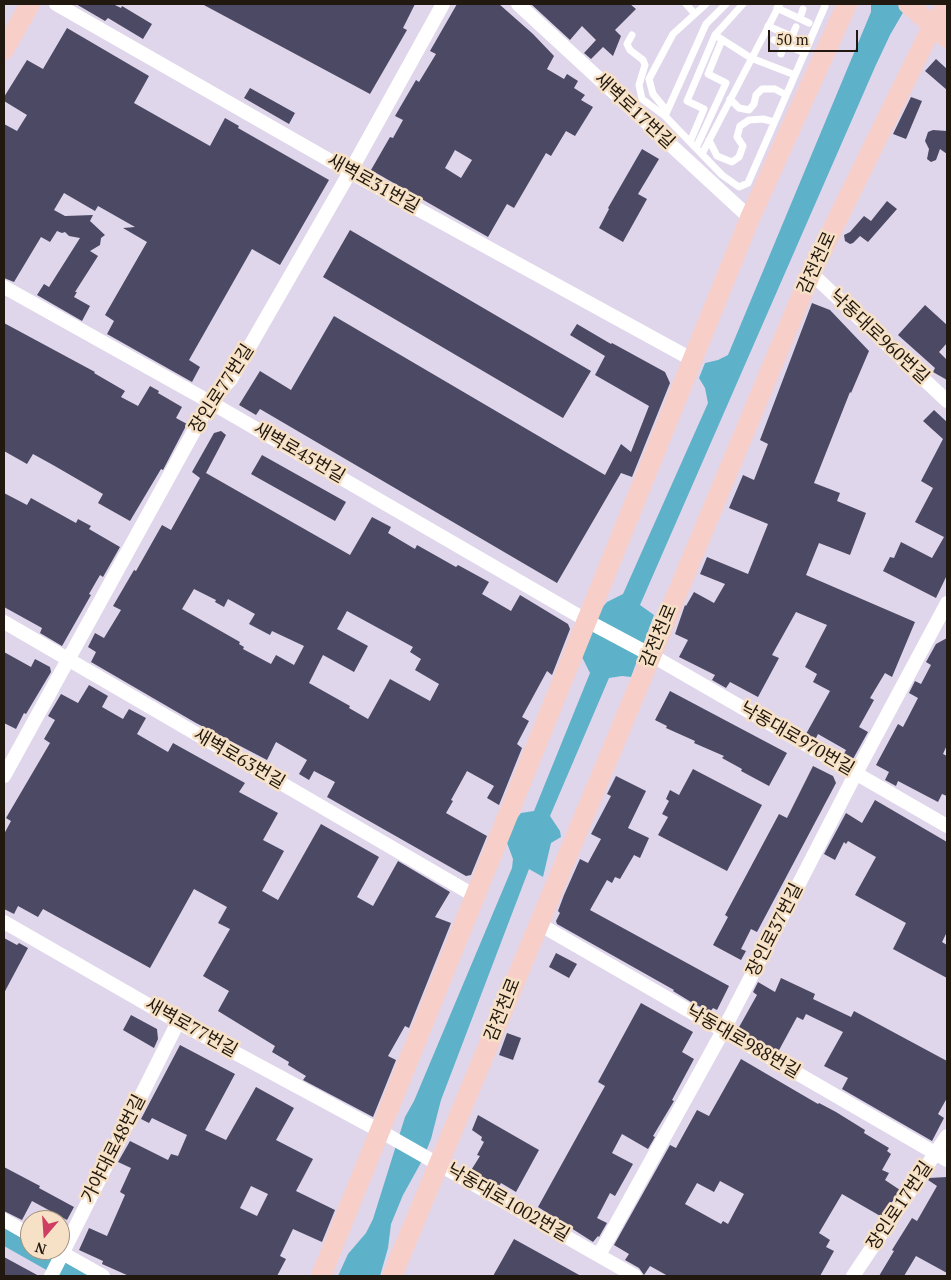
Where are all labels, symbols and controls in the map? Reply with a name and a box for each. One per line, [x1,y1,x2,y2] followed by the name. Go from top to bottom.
[771,20,861,52] scale bar
[776,29,809,49] text: 50 m
[589,68,679,154] street label: 새벽로17번길
[323,150,423,218] street label: 새벽로31번길
[793,228,841,298] street label: 감전천로
[825,285,933,389] street label: 낙동대로960번길
[185,340,259,438] street label: 장인로77번길
[249,418,349,488] street label: 새벽로45번길
[636,601,682,671] street label: 감전천로
[736,698,858,780] street label: 낙동대로970번길
[189,724,289,794] street label: 새벽로63번길
[742,880,808,980] street label: 장인로37번길
[481,975,525,1045] street label: 감전천로
[141,994,241,1062] street label: 새벽로77번길
[682,1001,804,1083] street label: 낙동대로988번길
[77,1091,151,1207] street label: 가야대로48번길
[863,1158,937,1254] street label: 장인로17번길
[443,1159,573,1247] street label: 낙동대로1002번길
[20,1210,70,1260] north arrow
[33,1238,49,1259] text: N

